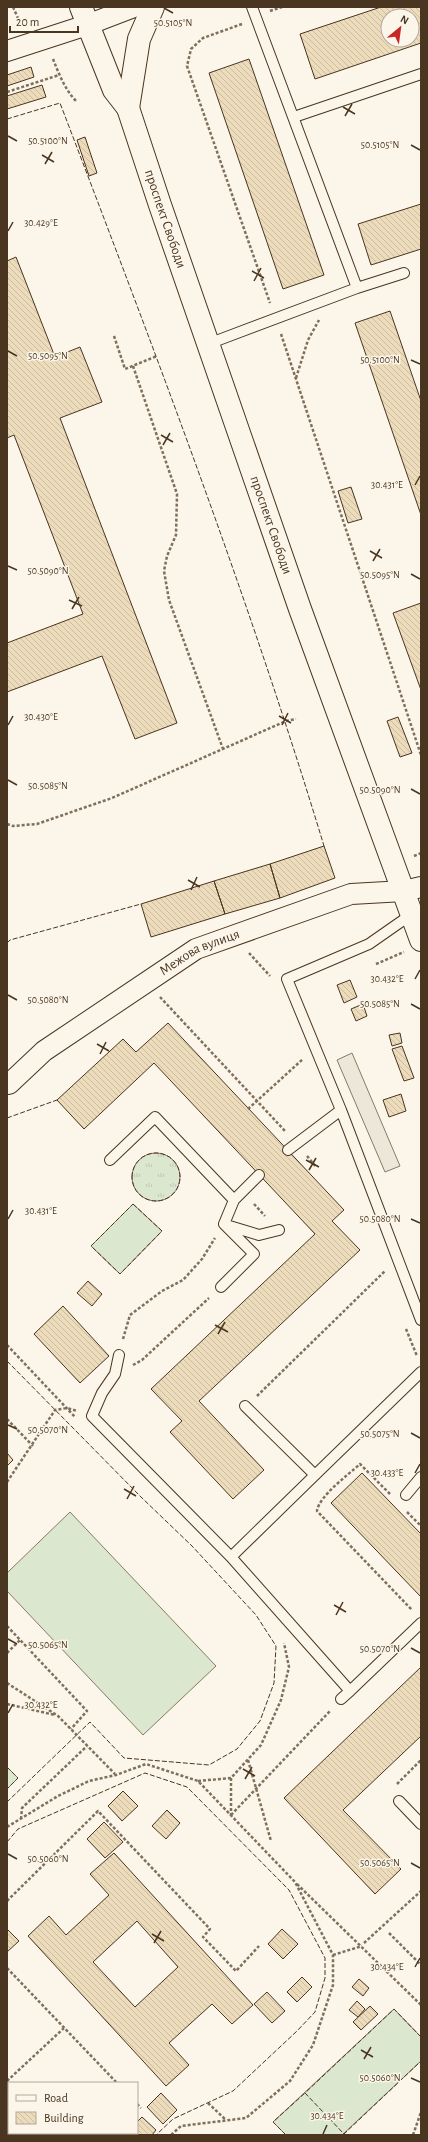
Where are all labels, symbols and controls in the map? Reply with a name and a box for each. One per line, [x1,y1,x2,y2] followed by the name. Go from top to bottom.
[10,8,78,34] scale bar
[380,8,420,48] north arrow
[399,13,411,26] text: N
[16,16,39,28] text: 20 m
[154,18,192,28] text: 50.5105°N
[28,136,68,146] text: 50.5100°N
[361,140,399,150] text: 50.5105°N
[142,168,188,270] street label: проспект Свободи
[24,218,58,228] text: 30.429°E
[28,351,68,361] text: 50.5095°N
[360,355,400,365] text: 50.5100°N
[247,474,294,576] street label: проспект Свободи
[371,480,403,490] text: 30.431°E
[28,566,68,576] text: 50.5090°N
[360,570,400,580] text: 50.5095°N
[24,712,58,722] text: 30.430°E
[28,781,68,791] text: 50.5085°N
[360,785,400,795] text: 50.5090°N
[157,927,242,978] street label: Межова вулиця
[371,974,404,984] text: 30.432°E
[28,995,69,1005] text: 50.5080°N
[360,999,400,1009] text: 50.5085°N
[25,1206,57,1216] text: 30.431°E
[360,1214,401,1224] text: 50.5080°N
[28,1425,68,1435] text: 50.5070°N
[360,1429,400,1439] text: 50.5075°N
[371,1468,403,1478] text: 30.433°E
[28,1640,68,1650] text: 50.5065°N
[360,1644,400,1654] text: 50.5070°N
[25,1700,58,1710] text: 30.432°E
[28,1854,68,1864] text: 50.5060°N
[360,1858,400,1868] text: 50.5065°N
[370,1962,404,1972] text: 30.434°E
[360,2073,400,2083] text: 50.5060°N
[8,2082,138,2134] legend
[44,2092,68,2104] text: Road
[310,2111,344,2121] text: 30.434°E
[44,2112,84,2124] text: Building

